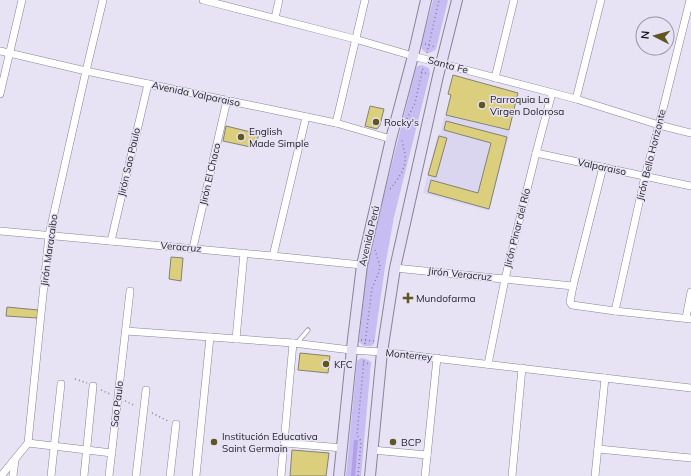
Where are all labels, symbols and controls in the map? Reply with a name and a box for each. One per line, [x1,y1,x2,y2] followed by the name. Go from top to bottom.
[635,16,675,56] north arrow
[638,30,652,40] text: N
[426,53,470,77] street label: Santa Fe
[151,78,242,110] street label: Avenida Valparaiso
[490,93,564,118] place label: Parroquia La Virgen Dolorosa
[477,100,487,110] marker: Parroquia La Virgen Dolorosa
[633,108,669,202] street label: Jirón Bello Horizonte
[384,116,419,129] place label: Rocky's
[371,117,381,127] marker: Rocky's
[249,125,309,150] place label: English Made Simple
[115,126,143,198] street label: Jirón Sao Paulo
[236,132,246,142] marker: English Made Simple
[197,141,224,206] street label: Jirón El Chaco
[576,156,628,179] street label: Valparaiso
[501,186,533,269] street label: Jirón Pinar del Río
[356,204,382,268] street label: Avenida Perú
[38,213,61,287] street label: Jirón Maracaibo
[160,239,202,255] street label: Veracruz
[427,264,493,284] street label: Jirón Veracruz
[416,292,476,305] place label: Mundofarma
[403,293,413,303] marker: Mundofarma
[385,346,434,364] street label: Monterrey
[334,358,353,371] place label: KFC
[321,359,331,369] marker: KFC
[108,380,126,428] street label: Sao Paulo
[222,430,318,455] place label: Institución Educativa Saint Germain
[401,436,422,449] place label: BCP
[209,437,219,447] marker: Institución Educativa Saint Germain
[388,437,398,447] marker: BCP

